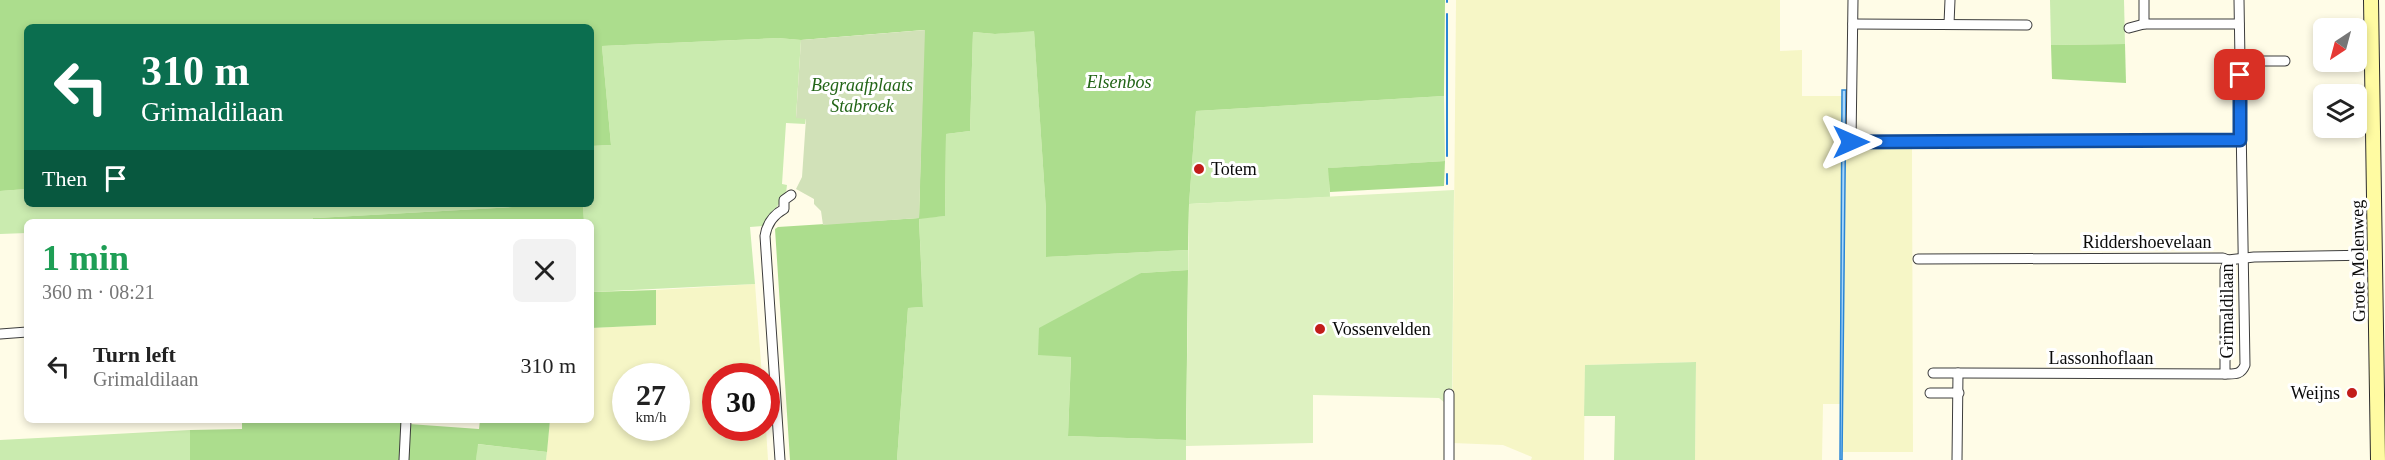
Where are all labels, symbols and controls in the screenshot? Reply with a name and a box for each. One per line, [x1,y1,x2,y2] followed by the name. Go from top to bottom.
[2313,18,2367,72] north arrow
[2313,18,2367,138] map controls
[42,48,120,126] icon: left
[141,48,250,94] text: 310 m
[2214,49,2265,100] pin
[2223,58,2256,91] icon: arrive
[1086,72,1152,92] park label: Elsenbos
[811,75,913,116] park label: Begraafplaats Stabroek
[2313,84,2367,138] button: layers
[141,97,283,127] text: Grimaldilaan
[1819,110,1883,174] position arrow
[1211,159,1257,179] place label: Totem
[99,162,132,195] icon: arrive
[1192,162,1206,176] marker: Totem
[42,166,87,191] text: Then
[2347,200,2369,322] street label: Grote Molenweg
[2083,232,2211,252] street label: Riddershoevelaan
[42,238,129,278] text: 1 min
[513,239,576,302] button: close
[2217,264,2237,358] street label: Grimaldilaan
[42,281,155,303] text: 360 m · 08:21
[1332,319,1431,339] place label: Vossenvelden
[1313,322,1327,336] marker: Vossenvelden
[93,342,176,367] text: Turn left
[2049,348,2153,368] street label: Lassonhoflaan
[42,350,75,383] icon: left
[520,353,576,378] text: 310 m
[702,363,780,441] speed limit sign: 30
[93,368,199,390] text: Grimaldilaan
[636,378,666,411] text: 27
[2290,383,2340,403] place label: Weijns
[2345,386,2359,400] marker: Weijns
[636,409,666,425] text: km/h

